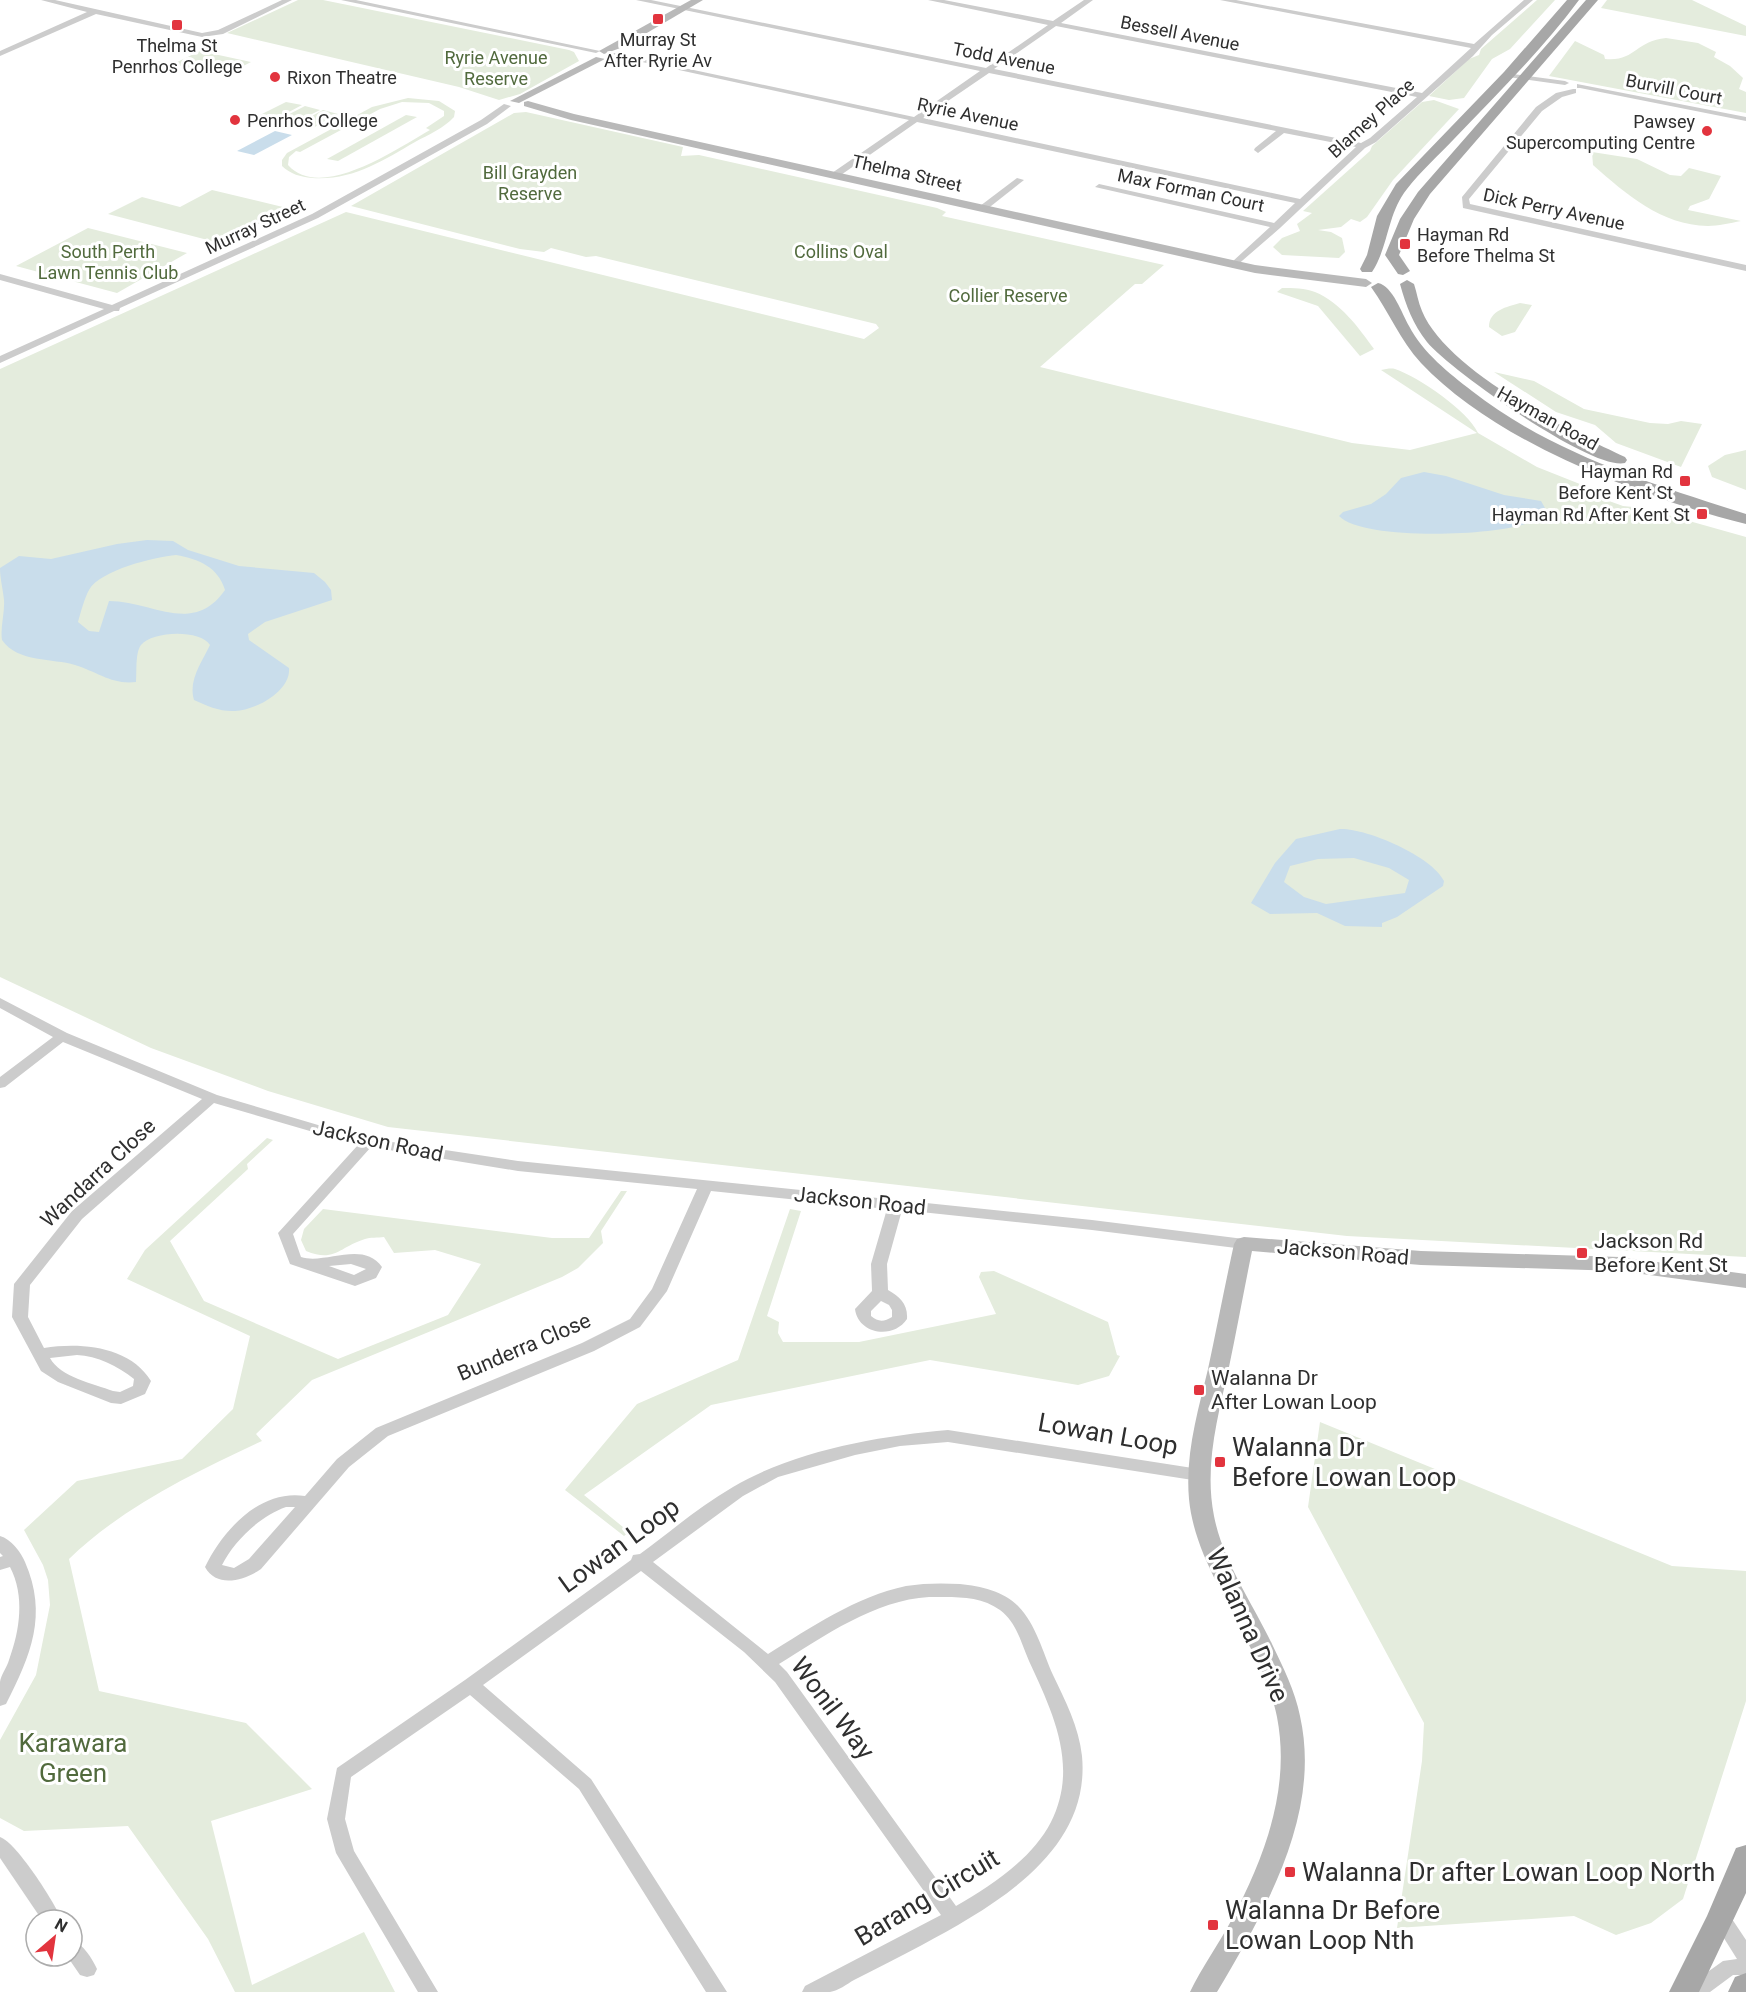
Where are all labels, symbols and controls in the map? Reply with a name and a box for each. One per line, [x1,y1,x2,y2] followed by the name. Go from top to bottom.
[1119,11,1241,55] street label: Bessell Avenue
[651,12,665,26] marker: Murray St After Ryrie Av
[170,18,184,32] marker: Thelma St Penrhos College
[604,29,712,71] place label: Murray St After Ryrie Av
[112,35,242,77] place label: Thelma St Penrhos College
[951,38,1057,78] street label: Todd Avenue
[445,47,547,89] park label: Ryrie Avenue Reserve
[287,67,397,88] place label: Rixon Theatre
[1624,69,1724,109] street label: Burvill Court
[268,70,282,84] marker: Rixon Theatre
[1324,74,1418,162] street label: Blamey Place
[915,93,1021,135] street label: Ryrie Avenue
[247,110,378,131] place label: Penrhos College
[1506,111,1695,153] place label: Pawsey Supercomputing Centre
[228,113,242,127] marker: Penrhos College
[1700,124,1714,138] marker: Pawsey Supercomputing Centre
[850,150,964,196] street label: Thelma Street
[483,162,577,204] park label: Bill Grayden Reserve
[1116,164,1266,216] street label: Max Forman Court
[1481,184,1627,234] street label: Dick Perry Avenue
[202,194,308,258] street label: Murray Street
[1417,224,1555,266] place label: Hayman Rd Before Thelma St
[1398,237,1412,251] marker: Hayman Rd Before Thelma St
[38,241,178,283] park label: South Perth Lawn Tennis Club
[794,241,888,262] park label: Collins Oval
[948,285,1068,306] park label: Collier Reserve
[1494,382,1602,454] street label: Hayman Road
[1558,461,1673,503] place label: Hayman Rd Before Kent St
[1678,474,1692,488] marker: Hayman Rd Before Kent St
[1492,504,1690,525] place label: Hayman Rd After Kent St
[1695,507,1709,521] marker: Hayman Rd After Kent St
[36,1114,160,1232] street label: Wandarra Close
[311,1115,445,1167] street label: Jackson Road
[793,1182,927,1220] street label: Jackson Road
[1594,1229,1728,1277] place label: Jackson Rd Before Kent St
[1276,1234,1410,1270] street label: Jackson Road
[1575,1246,1589,1260] marker: Jackson Rd Before Kent St
[454,1308,594,1386] street label: Bunderra Close
[1211,1366,1377,1414] place label: Walanna Dr After Lowan Loop
[1192,1383,1206,1397] marker: Walanna Dr After Lowan Loop
[1036,1407,1180,1461] street label: Lowan Loop
[1232,1432,1456,1492] place label: Walanna Dr Before Lowan Loop
[1213,1455,1227,1469] marker: Walanna Dr Before Lowan Loop
[553,1491,685,1599] street label: Lowan Loop
[1201,1544,1295,1706] street label: Walanna Drive
[785,1651,881,1765] street label: Wonil Way
[18,1728,128,1788] park label: Karawara Green
[850,1842,1004,1952] street label: Barang Circuit
[1302,1857,1715,1887] place label: Walanna Dr after Lowan Loop North
[1283,1865,1297,1879] marker: Walanna Dr after Lowan Loop North
[1225,1895,1440,1955] place label: Walanna Dr Before Lowan Loop Nth
[24,1908,84,1968] north arrow
[51,1914,71,1936] text: N
[1206,1918,1220,1932] marker: Walanna Dr Before Lowan Loop Nth

